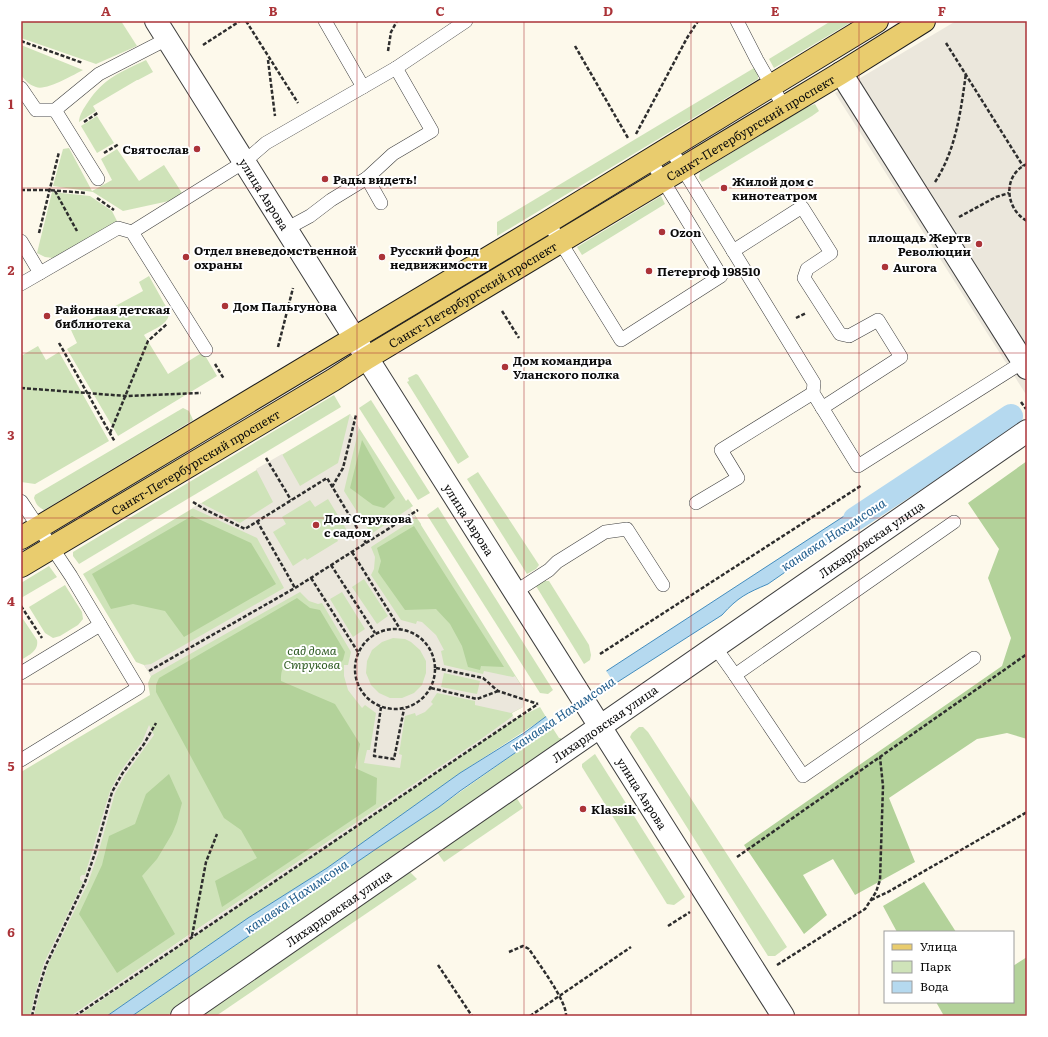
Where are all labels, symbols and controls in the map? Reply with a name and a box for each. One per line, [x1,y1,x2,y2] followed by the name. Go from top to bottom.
[101,1,111,20] text: A
[269,1,278,20] text: B
[435,1,445,20] text: C
[603,1,613,20] text: D
[771,1,780,20] text: E
[938,1,946,20] text: F
[663,70,838,185] street label: Санкт-Петербургский проспект
[8,94,14,113] text: 1
[122,140,189,158] place label: Святослав
[192,144,202,154] marker: Святослав
[235,154,294,234] street label: улица Аврова
[333,170,417,188] place label: Рады видеть!
[732,172,817,204] place label: Жилой дом с кинотеатром
[320,174,330,184] marker: Рады видеть!
[719,183,729,193] marker: Жилой дом с кинотеатром
[670,223,702,241] place label: Ozon
[657,227,667,237] marker: Ozon
[868,228,971,260] place label: площадь Жертв Революции
[385,237,560,352] street label: Санкт-Петербургский проспект
[974,239,984,249] marker: площадь Жертв Революции
[194,241,357,273] place label: Отдел вневедомственной охраны
[390,241,488,273] place label: Русский фонд недвижимости
[181,252,191,262] marker: Отдел вневедомственной охраны
[377,252,387,262] marker: Русский фонд недвижимости
[893,258,937,276] place label: Aurora
[8,260,15,279] text: 2
[657,262,761,280] place label: Петергоф 198510
[880,262,890,272] marker: Aurora
[644,266,654,276] marker: Петергоф 198510
[233,297,337,315] place label: Дом Пальгунова
[55,300,171,332] place label: Районная детская библиотека
[220,301,230,311] marker: Дом Пальгунова
[42,311,52,321] marker: Районная детская библиотека
[513,351,619,383] place label: Дом командира Уланского полка
[500,362,510,372] marker: Дом командира Уланского полка
[107,405,283,519] street label: Санкт-Петербургский проспект
[7,425,15,444] text: 3
[439,480,499,560] street label: улица Аврова
[777,493,890,575] water label: канавка Нахимсона
[814,496,928,582] street label: Лихардовская улица
[324,509,412,541] place label: Дом Струкова с садом
[311,520,321,530] marker: Дом Струкова с садом
[7,591,15,610] text: 4
[284,641,341,673] park label: сад дома Струкова
[507,671,619,755] water label: канавка Нахимсона
[548,680,662,766] street label: Лихардовская улица
[613,754,672,833] street label: улица Аврова
[7,756,15,775] text: 5
[591,800,637,818] place label: Klassik
[578,804,588,814] marker: Klassik
[240,854,352,938] water label: канавка Нахимсона
[282,865,395,951] street label: Лихардовская улица
[7,922,15,941] text: 6
[884,931,1014,1003] legend
[920,937,958,955] text: Улица
[920,957,951,975] text: Парк
[920,977,949,995] text: Вода

